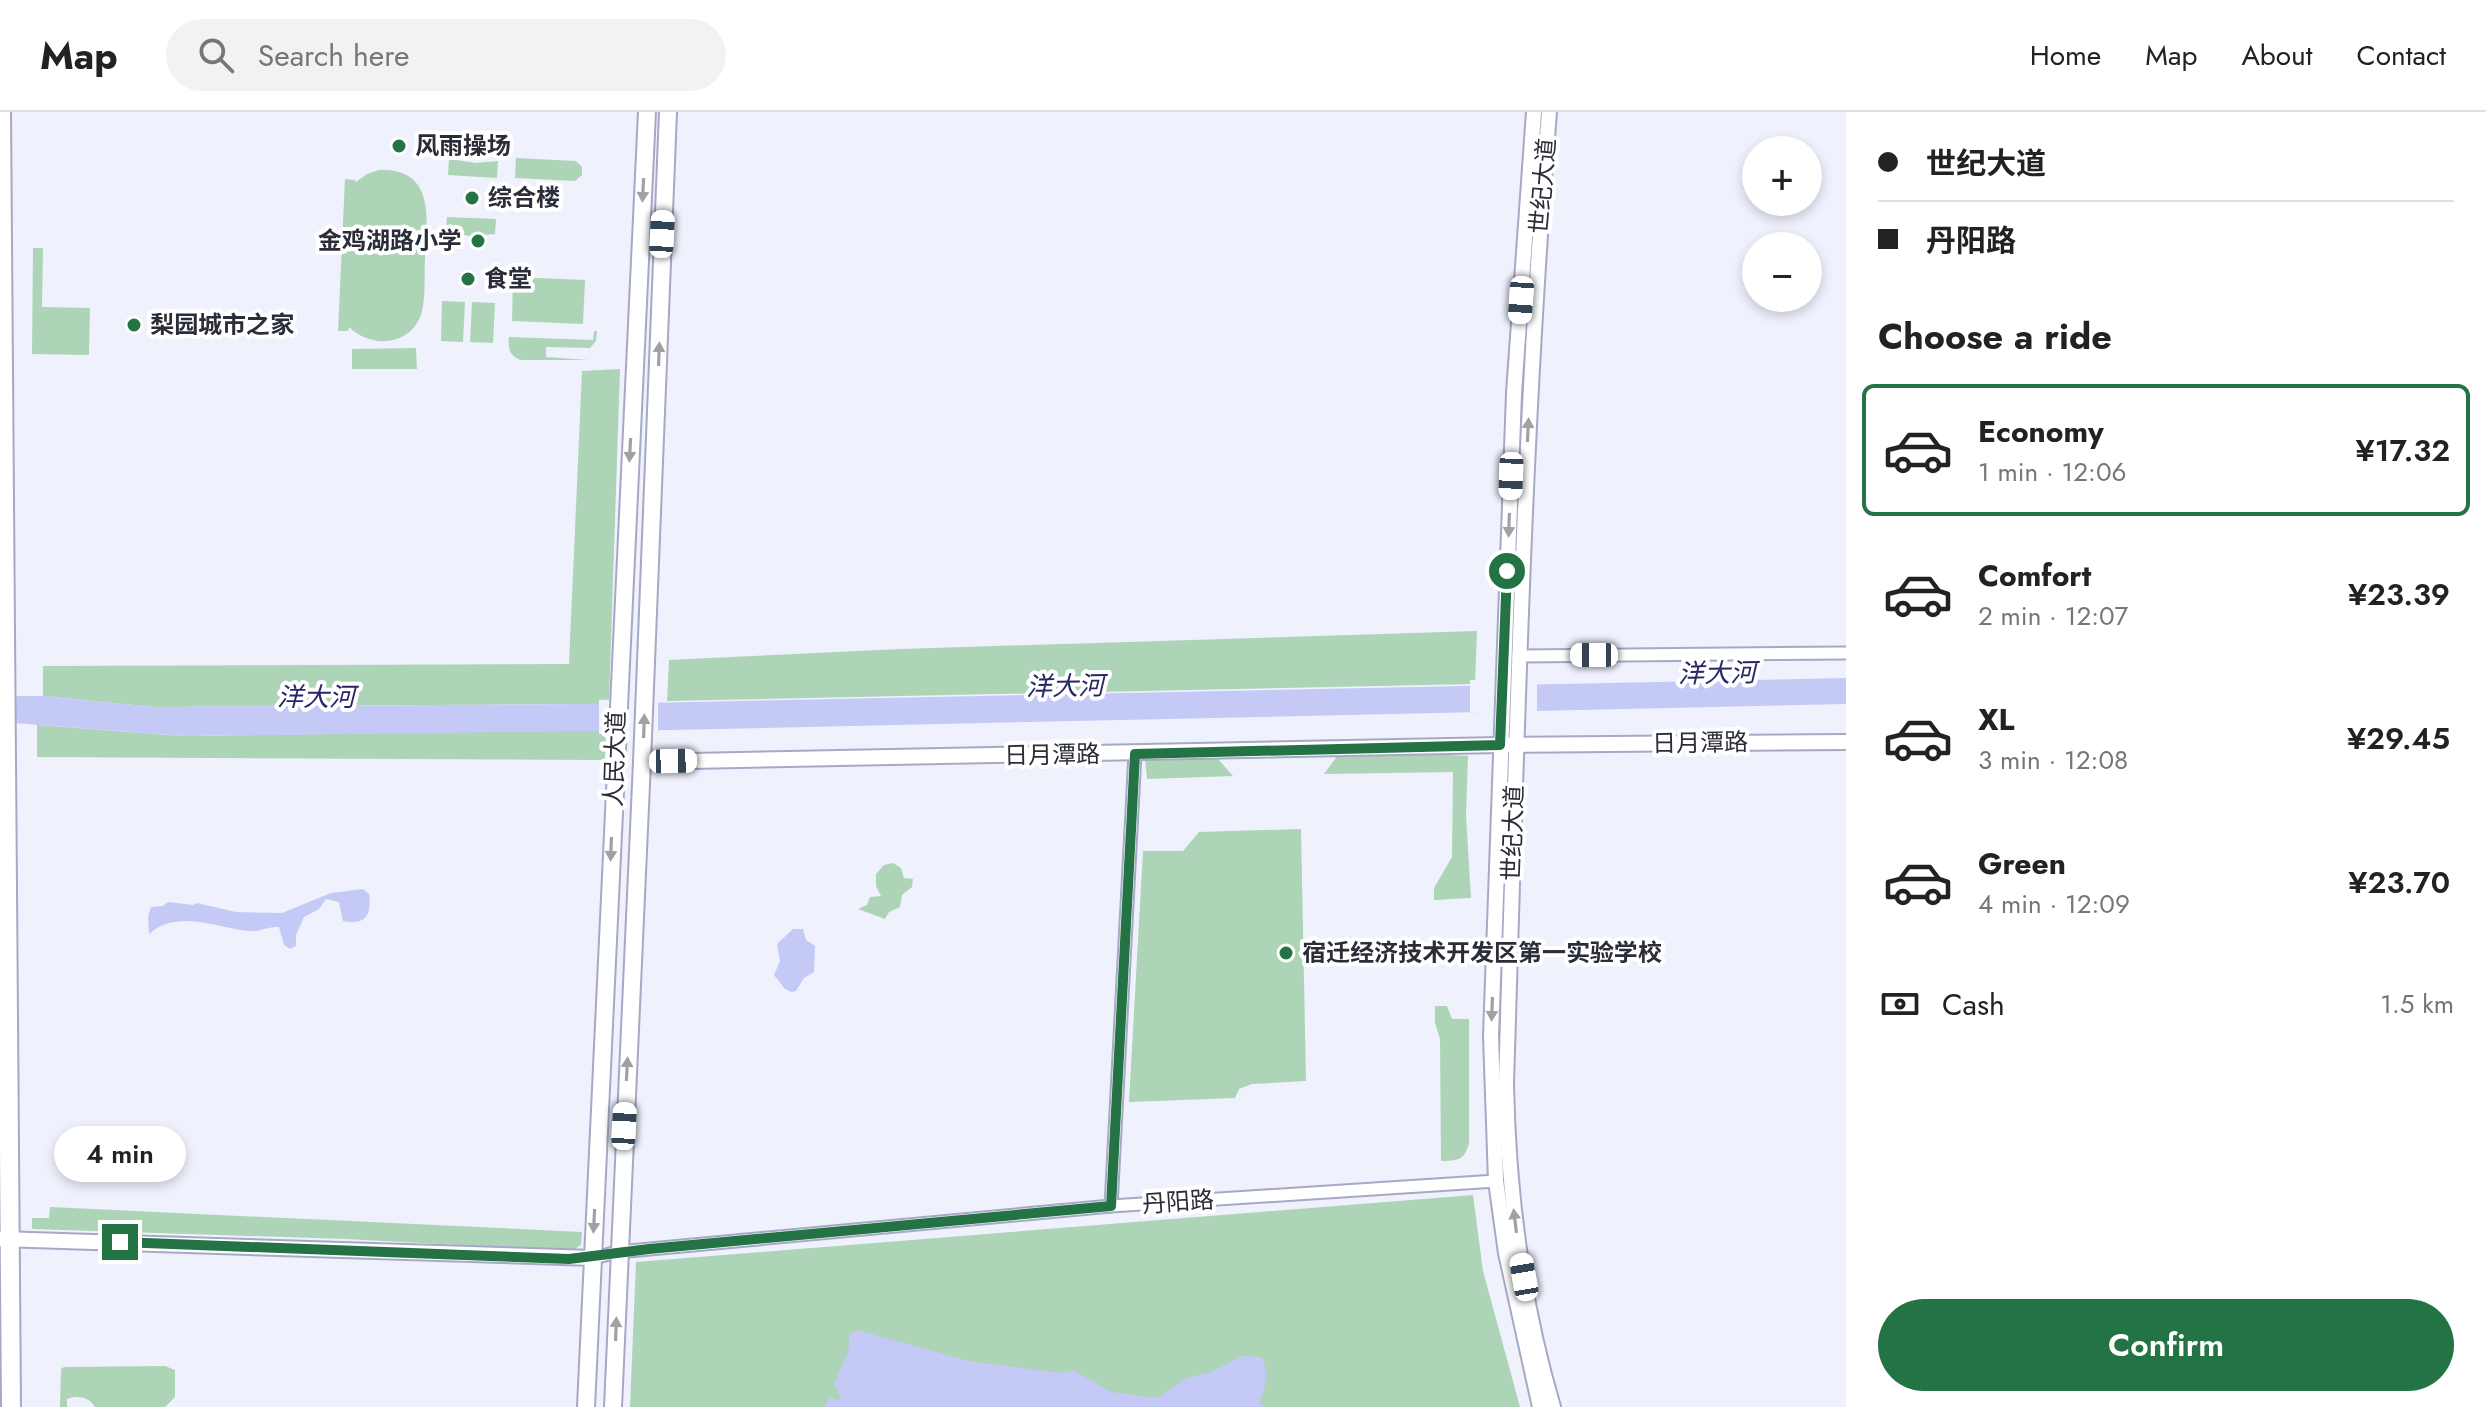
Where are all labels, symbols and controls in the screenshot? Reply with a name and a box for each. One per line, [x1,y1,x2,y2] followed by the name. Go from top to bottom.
[166,19,726,91] search box
[40,28,118,83] text: Map
[194,33,238,77] icon: search
[258,34,410,77] text: Search here
[2030,35,2101,76] text: Home
[2145,35,2197,76] text: Map
[2241,35,2313,76] text: About
[2357,35,2446,76] text: Contact
[415,128,511,163] place label: 风雨操场
[1742,136,1822,312] map controls
[1742,136,1822,216] button: +
[390,137,408,155] marker: 风雨操场
[1521,137,1564,235] street label: 世纪大道
[1926,142,2046,185] text: 世纪大道
[636,178,649,203] one-way arrow
[488,180,560,215] place label: 综合楼
[463,189,481,207] marker: 综合楼
[649,209,675,259] car
[1926,219,2016,262] text: 丹阳路
[318,223,462,258] place label: 金鸡湖路小学
[469,232,487,250] marker: 金鸡湖路小学
[1742,232,1822,312] button: −
[484,261,532,296] place label: 食堂
[459,270,477,288] marker: 食堂
[1507,275,1535,325] car
[150,307,294,342] place label: 梨园城市之家
[1878,310,2112,362] text: Choose a ride
[125,316,143,334] marker: 梨园城市之家
[652,341,665,366] one-way arrow
[1978,410,2104,453] text: Economy
[1882,414,1954,486] icon: car
[1521,417,1534,442] one-way arrow
[2355,429,2450,472] text: ¥17.32
[623,438,636,463] one-way arrow
[1498,452,1524,500] car
[1978,453,2126,491] text: 1 min · 12:06
[1502,513,1515,538] one-way arrow
[1489,553,1525,589] route start
[1978,554,2091,597] text: Comfort
[1882,558,1954,630] icon: car
[2348,573,2450,616] text: ¥23.39
[1978,597,2128,635] text: 2 min · 12:07
[1570,643,1618,667] car
[1678,653,1761,693] water label: 洋大河
[1026,666,1109,706] water label: 洋大河
[277,678,360,716] water label: 洋大河
[1978,698,2014,741] text: XL
[1882,702,1954,774] icon: car
[595,710,634,808] street label: 人民大道
[637,713,650,738] one-way arrow
[2347,717,2450,760] text: ¥29.45
[1652,724,1748,761] street label: 日月潭路
[1004,736,1100,773] street label: 日月潭路
[1978,741,2128,779] text: 3 min · 12:08
[649,749,697,773] car
[1493,784,1532,882] street label: 世纪大道
[604,837,617,862] one-way arrow
[1978,842,2066,885] text: Green
[1882,846,1954,918] icon: car
[2348,861,2450,904] text: ¥23.70
[1978,885,2130,923] text: 4 min · 12:09
[1302,935,1662,970] place label: 宿迁经济技术开发区第一实验学校
[1277,944,1295,962] marker: 宿迁经济技术开发区第一实验学校
[1878,982,1922,1026] icon: cash
[1942,983,2005,1026] text: Cash
[2380,985,2454,1023] text: 1.5 km
[1486,997,1498,1022] one-way arrow
[621,1056,634,1081] one-way arrow
[611,1101,637,1151] car
[54,1126,186,1182] callout: 4 min
[86,1135,154,1173] text: 4 min
[1141,1182,1215,1221] street label: 丹阳路
[1509,1208,1522,1233] one-way arrow
[588,1209,601,1234] one-way arrow
[102,1224,138,1260] route end
[1508,1251,1540,1303] car
[1878,1299,2454,1391] button: Confirm
[609,1316,622,1341] one-way arrow

